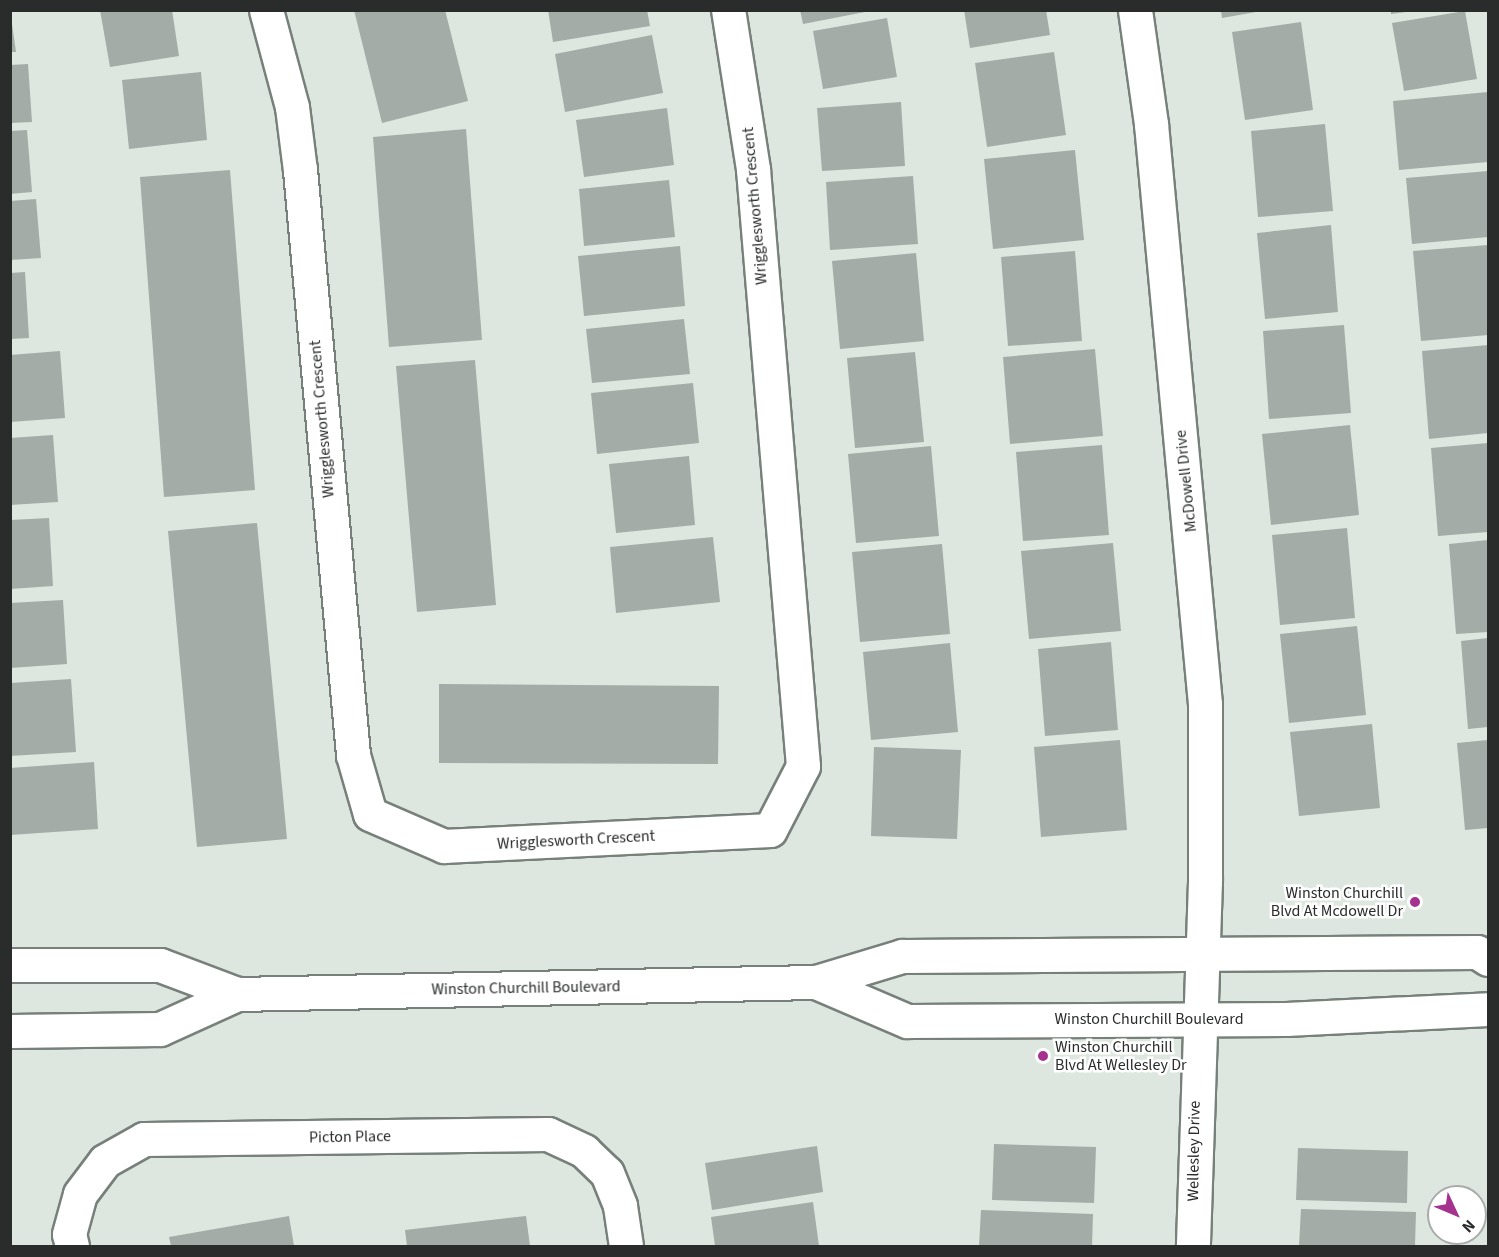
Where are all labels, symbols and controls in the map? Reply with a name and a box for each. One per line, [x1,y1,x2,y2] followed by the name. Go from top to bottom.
[739,126,771,286] street label: Wrigglesworth Crescent
[306,339,338,499] street label: Wrigglesworth Crescent
[1171,429,1201,533] street label: McDowell Drive
[497,826,655,854] street label: Wrigglesworth Crescent
[1271,883,1403,921] place label: Winston Churchill Blvd At Mcdowell Dr
[1408,895,1422,909] marker: Winston Churchill Blvd At Mcdowell Dr
[431,977,621,999] street label: Winston Churchill Boulevard
[1054,1009,1244,1029] street label: Winston Churchill Boulevard
[1055,1037,1187,1075] place label: Winston Churchill Blvd At Wellesley Dr
[1036,1049,1050,1063] marker: Winston Churchill Blvd At Wellesley Dr
[1184,1100,1204,1202] street label: Wellesley Drive
[309,1127,391,1147] street label: Picton Place
[1427,1185,1487,1245] north arrow
[1457,1215,1480,1238] text: N

